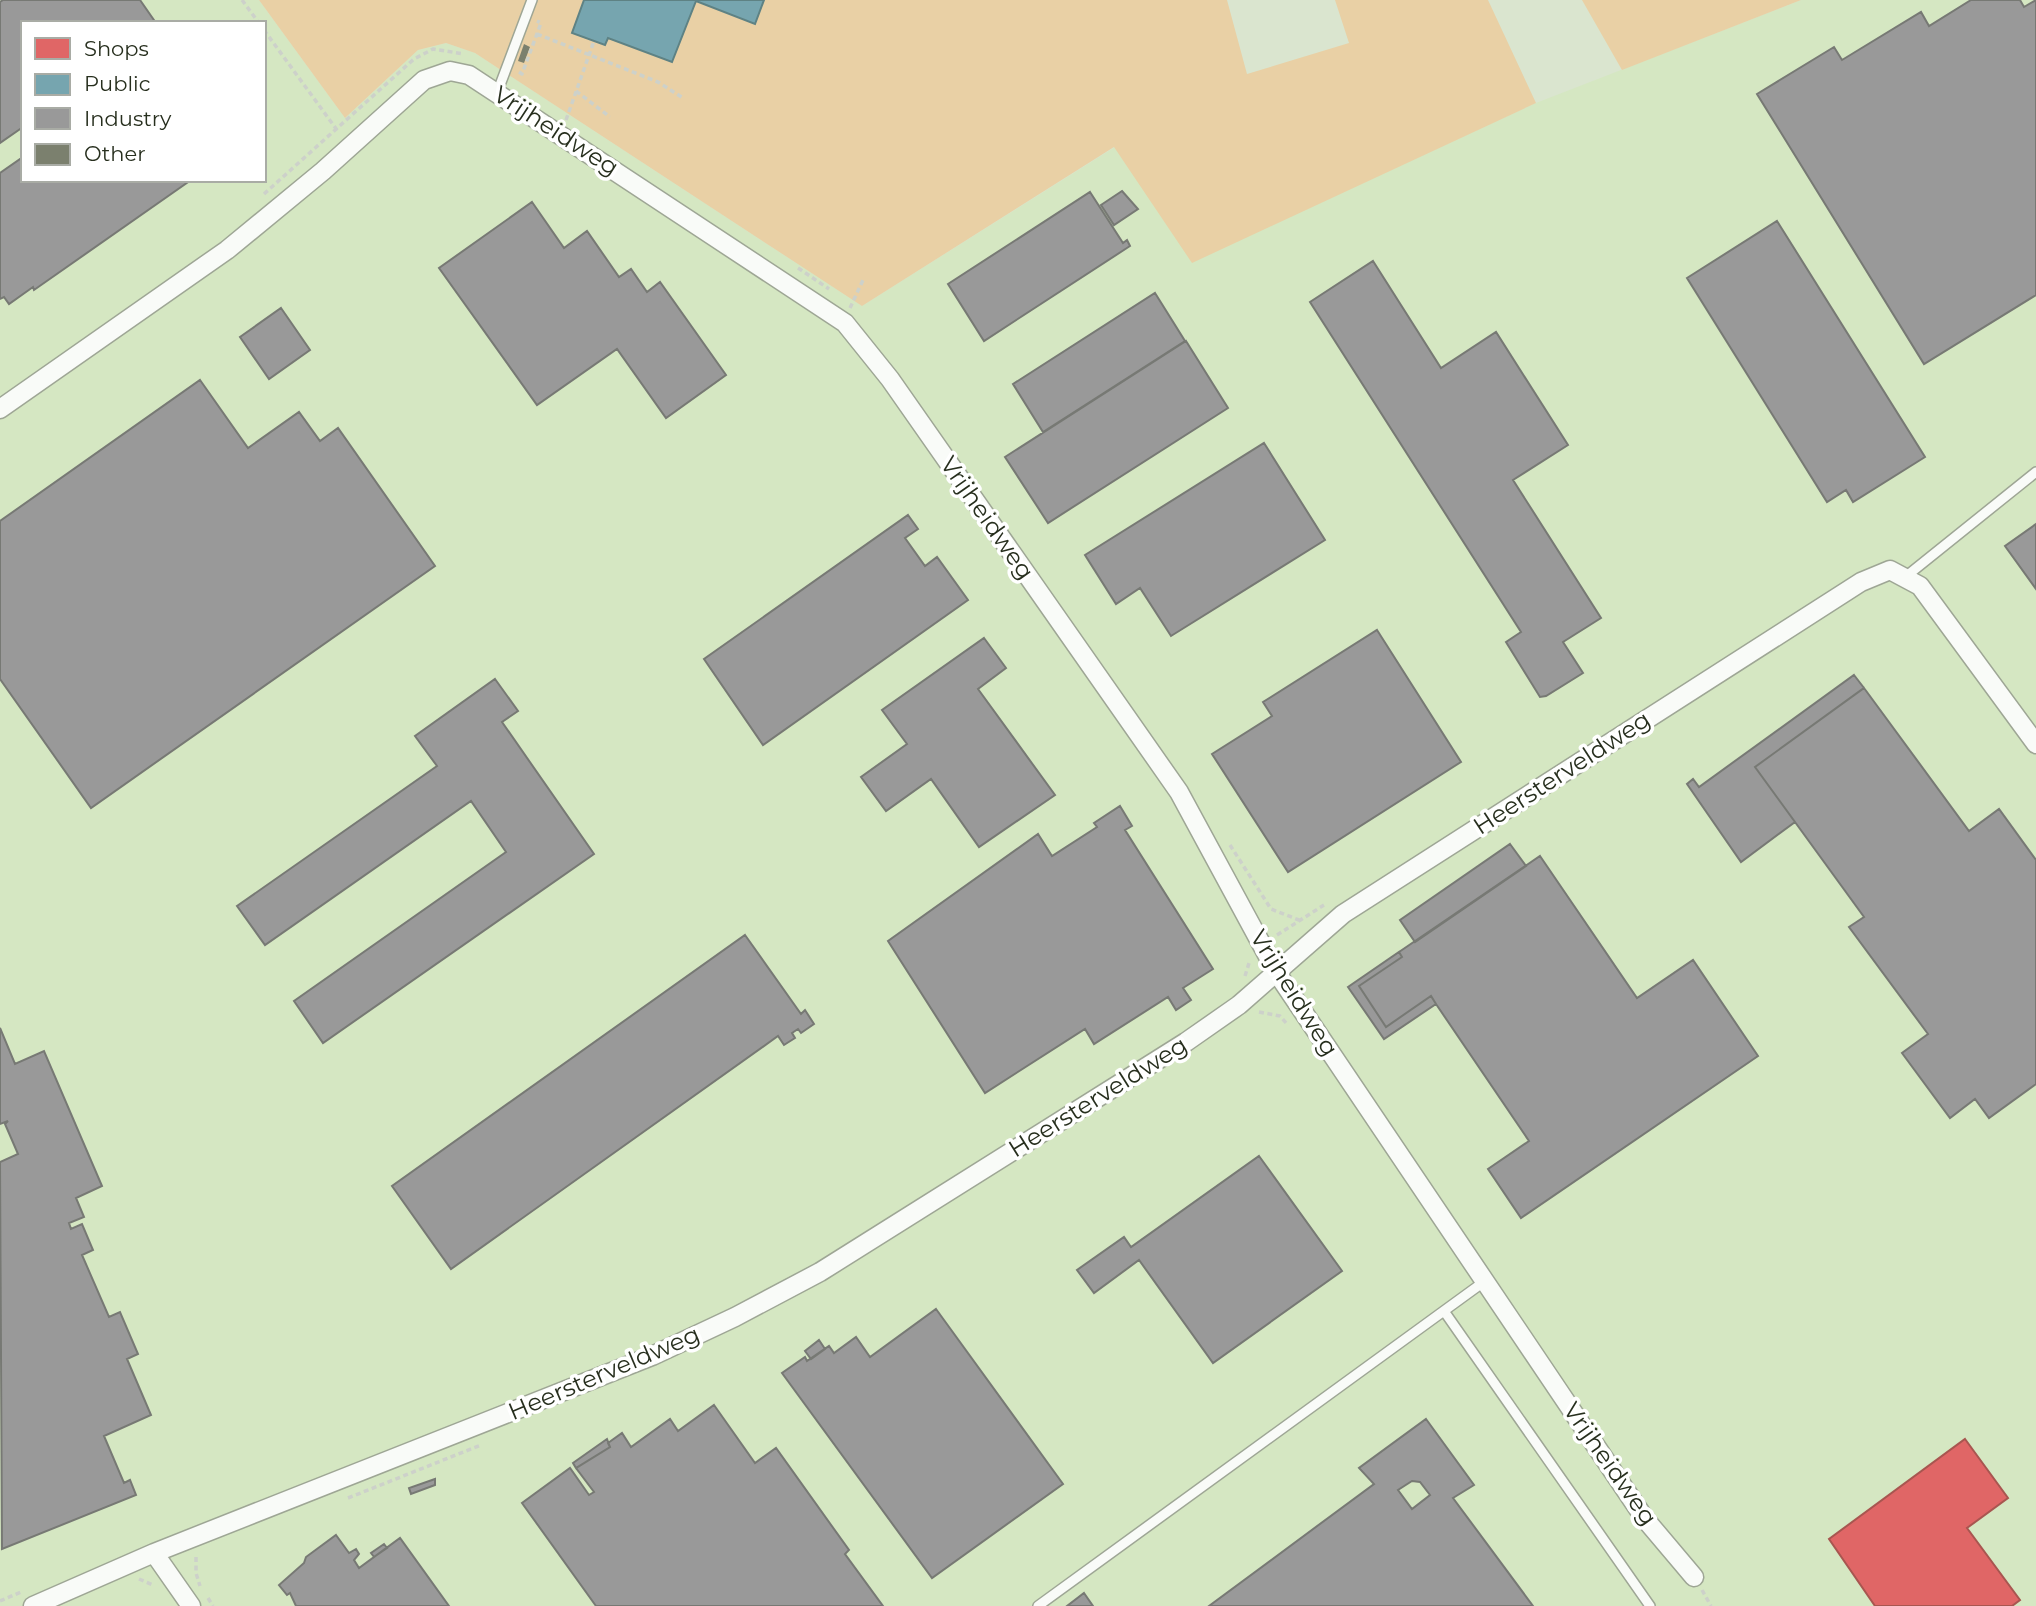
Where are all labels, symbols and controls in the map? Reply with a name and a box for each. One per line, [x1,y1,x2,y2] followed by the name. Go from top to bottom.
[21,21,266,182] legend
[84,36,149,61] text: Shops
[84,71,151,96] text: Public
[488,79,624,182] street label: Vrijheidweg
[84,106,172,131] text: Industry
[84,141,146,166] text: Other
[934,451,1040,585] street label: Vrijheidweg
[1468,705,1656,841] street label: Heersterveldweg
[1244,924,1345,1061] street label: Vrijheidweg
[1003,1030,1192,1163] street label: Heersterveldweg
[504,1319,704,1426] street label: Heersterveldweg
[1557,1397,1663,1531] street label: Vrijheidweg

